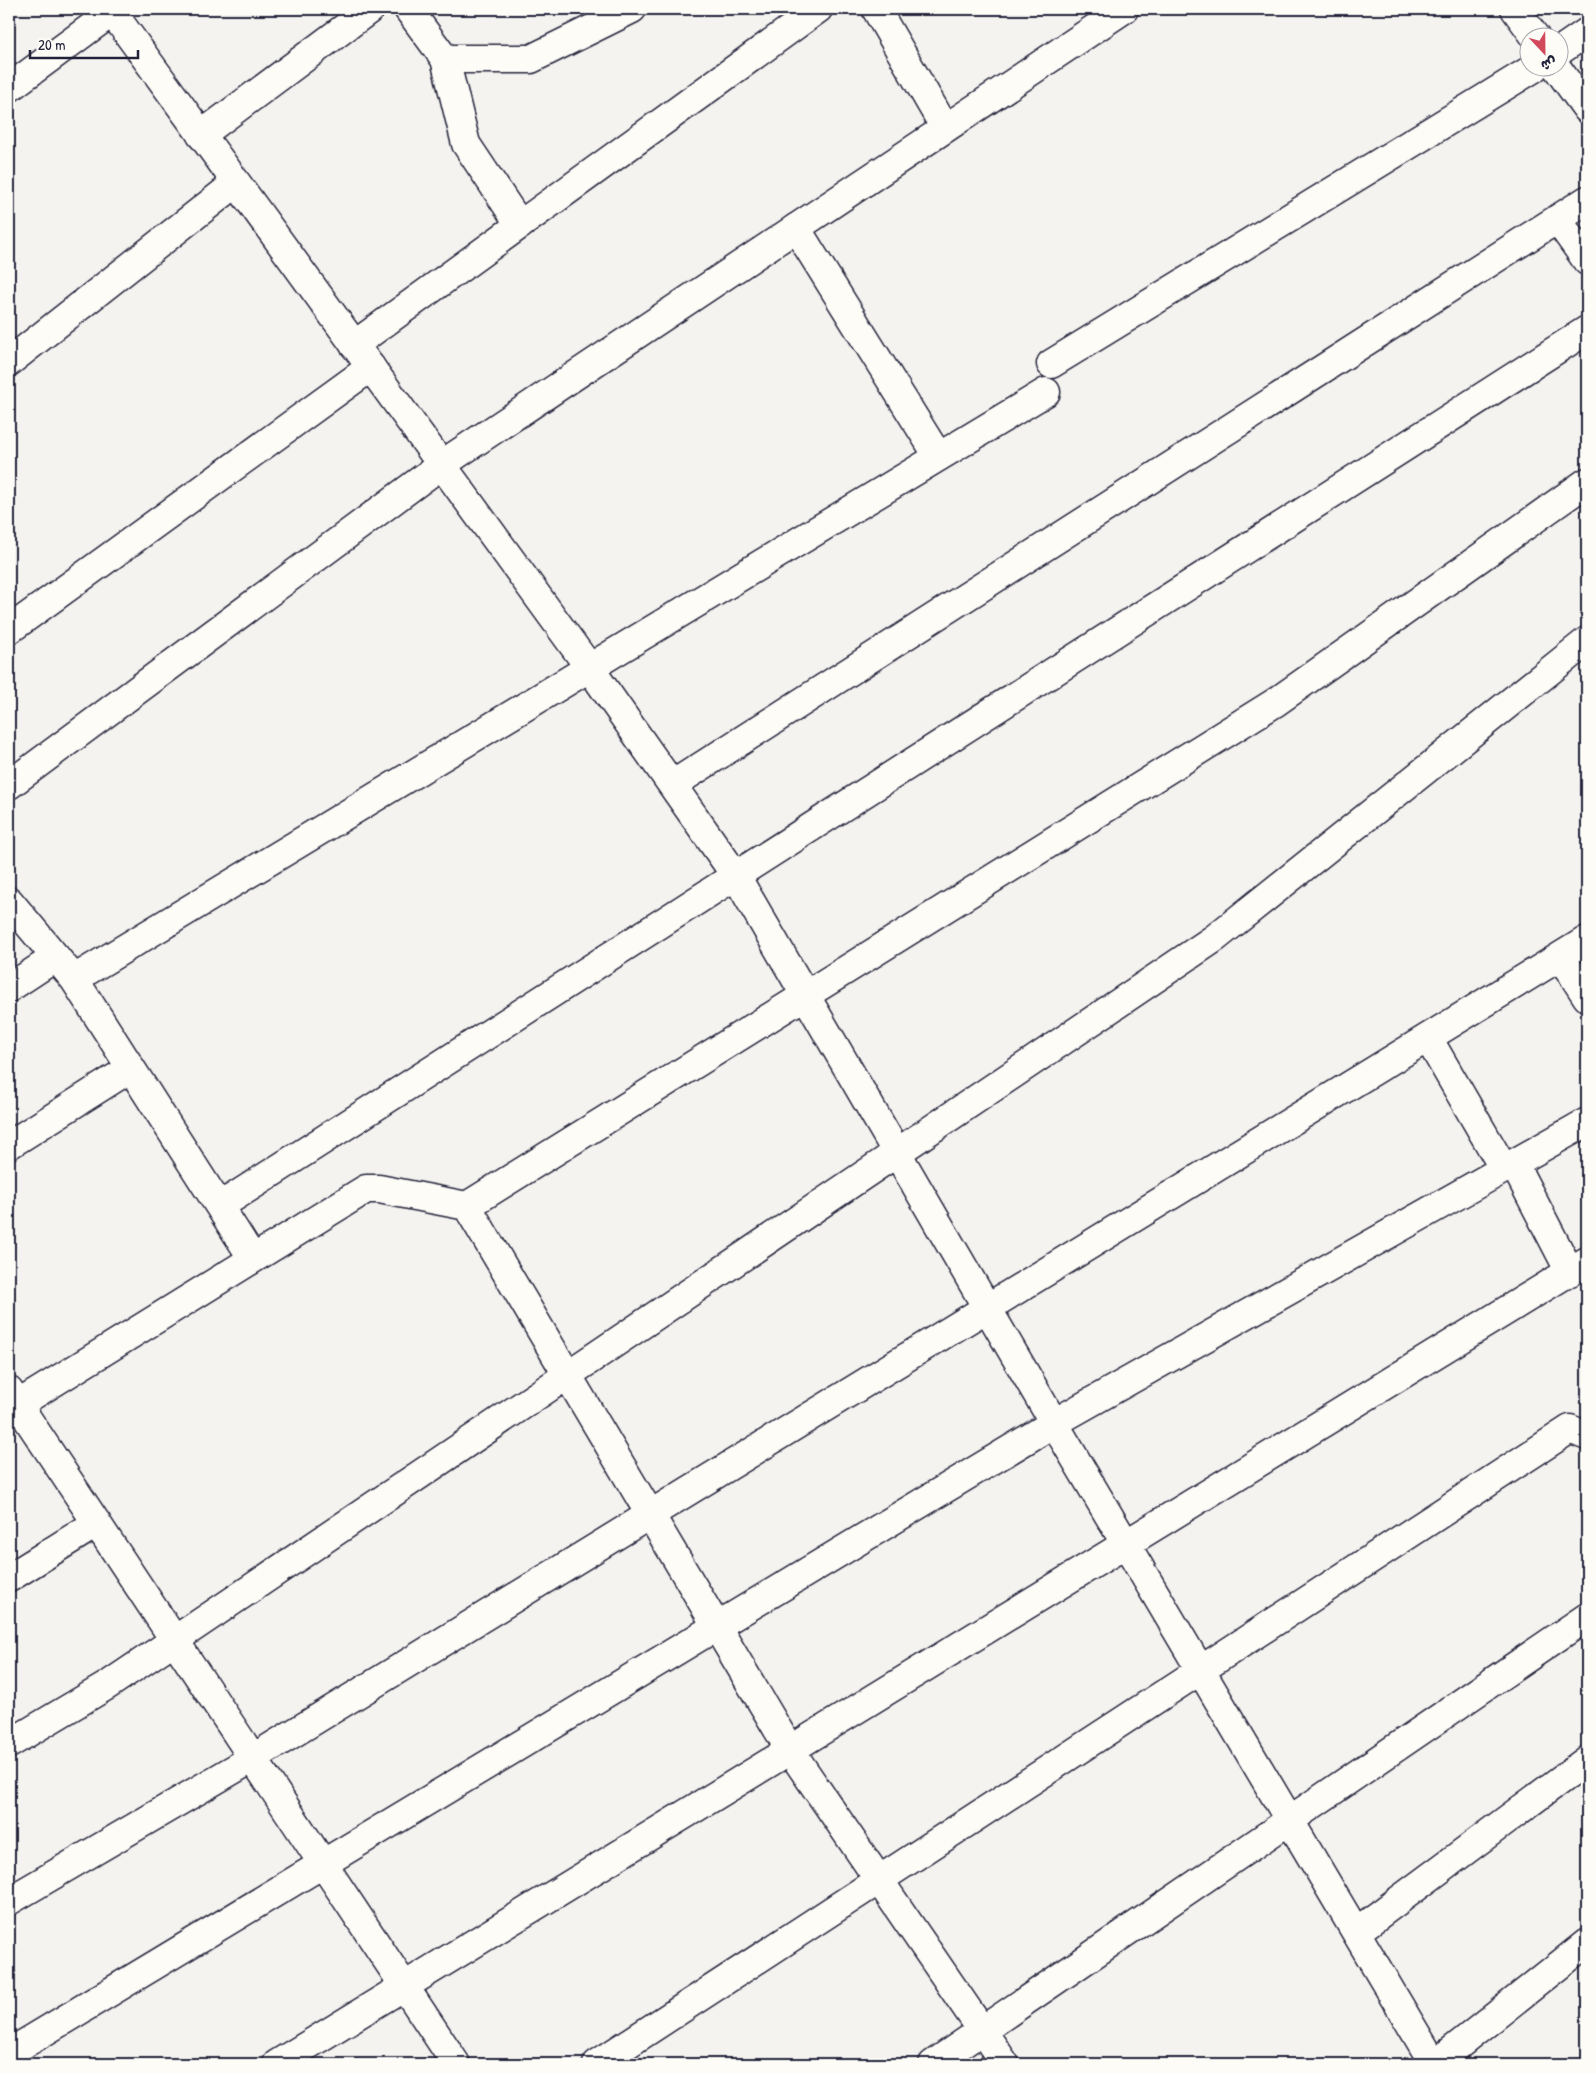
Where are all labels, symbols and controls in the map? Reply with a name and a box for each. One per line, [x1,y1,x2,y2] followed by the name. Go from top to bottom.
[30,28,138,60] scale bar
[1518,28,1568,78] north arrow
[38,34,65,55] text: 20 m
[1538,53,1560,76] text: ش

